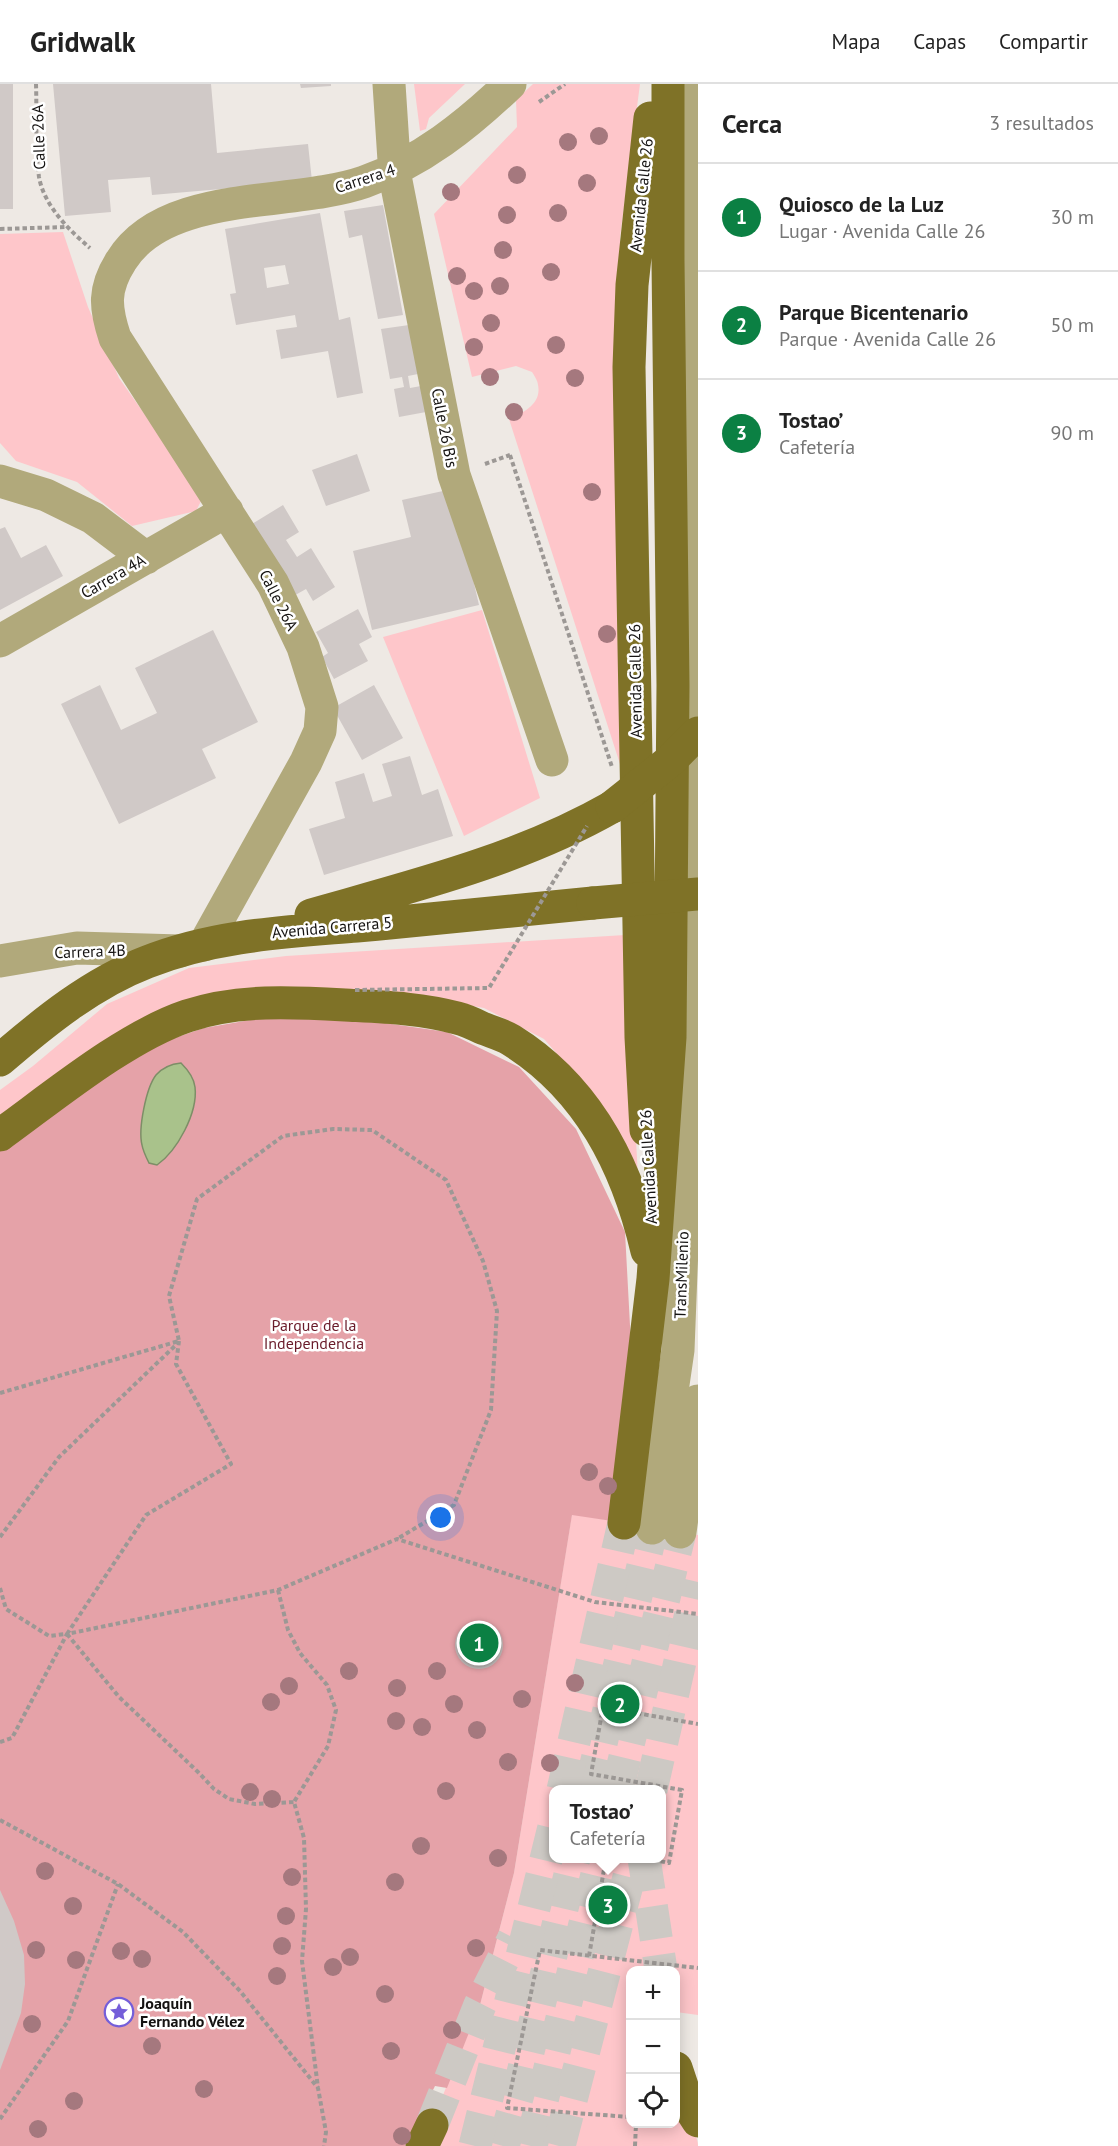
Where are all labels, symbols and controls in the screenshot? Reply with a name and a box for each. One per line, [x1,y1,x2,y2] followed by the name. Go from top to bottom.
[30,23,136,60] text: Gridwalk
[832,28,880,55] text: Mapa
[913,28,966,55] text: Capas
[999,28,1088,55] text: Compartir
[27,103,49,170] street label: Calle 26A
[722,107,782,140] text: Cerca
[989,110,1094,136] text: 3 resultados
[625,137,657,253] street label: Avenida Calle 26
[332,159,398,197] street label: Carrera 4
[779,190,944,218] text: Quiosco de la Luz
[736,204,747,230] text: 1
[1051,204,1094,230] text: 30 m
[779,218,985,244] text: Lugar · Avenida Calle 26
[779,298,968,326] text: Parque Bicentenario
[736,312,747,338] text: 2
[1051,312,1094,338] text: 50 m
[779,326,996,352] text: Parque · Avenida Calle 26
[427,387,463,470] street label: Calle 26 Bis
[779,406,843,434] text: Tostao’
[736,420,747,446] text: 3
[1051,420,1094,446] text: 90 m
[779,434,855,460] text: Cafetería
[77,549,150,603] street label: Carrera 4A
[255,566,303,634] street label: Calle 26A
[624,624,646,738] street label: Avenida Calle 26
[271,912,393,942] street label: Avenida Carrera 5
[54,940,126,962] street label: Carrera 4B
[635,1109,661,1225] street label: Avenida Calle 26
[669,1231,693,1319] street label: TransMilenio
[264,1315,364,1353] park label: Parque de la Independencia
[426,1503,455,1532] your location
[460,1620,498,1666] pin: 1
[600,1682,640,1726] pin: 2
[549,1785,666,1863] popup
[569,1797,634,1825] text: Tostao’
[569,1825,646,1851] text: Cafetería
[588,1882,628,1928] pin: 3
[626,1966,680,2128] map controls
[626,1966,680,2020] button: +
[139,1993,245,2031] place label: Joaquín Fernando Vélez
[103,1996,135,2028] place icon: Joaquín Fernando Vélez
[626,2020,680,2074] button: −
[626,2074,680,2128] button: locate

